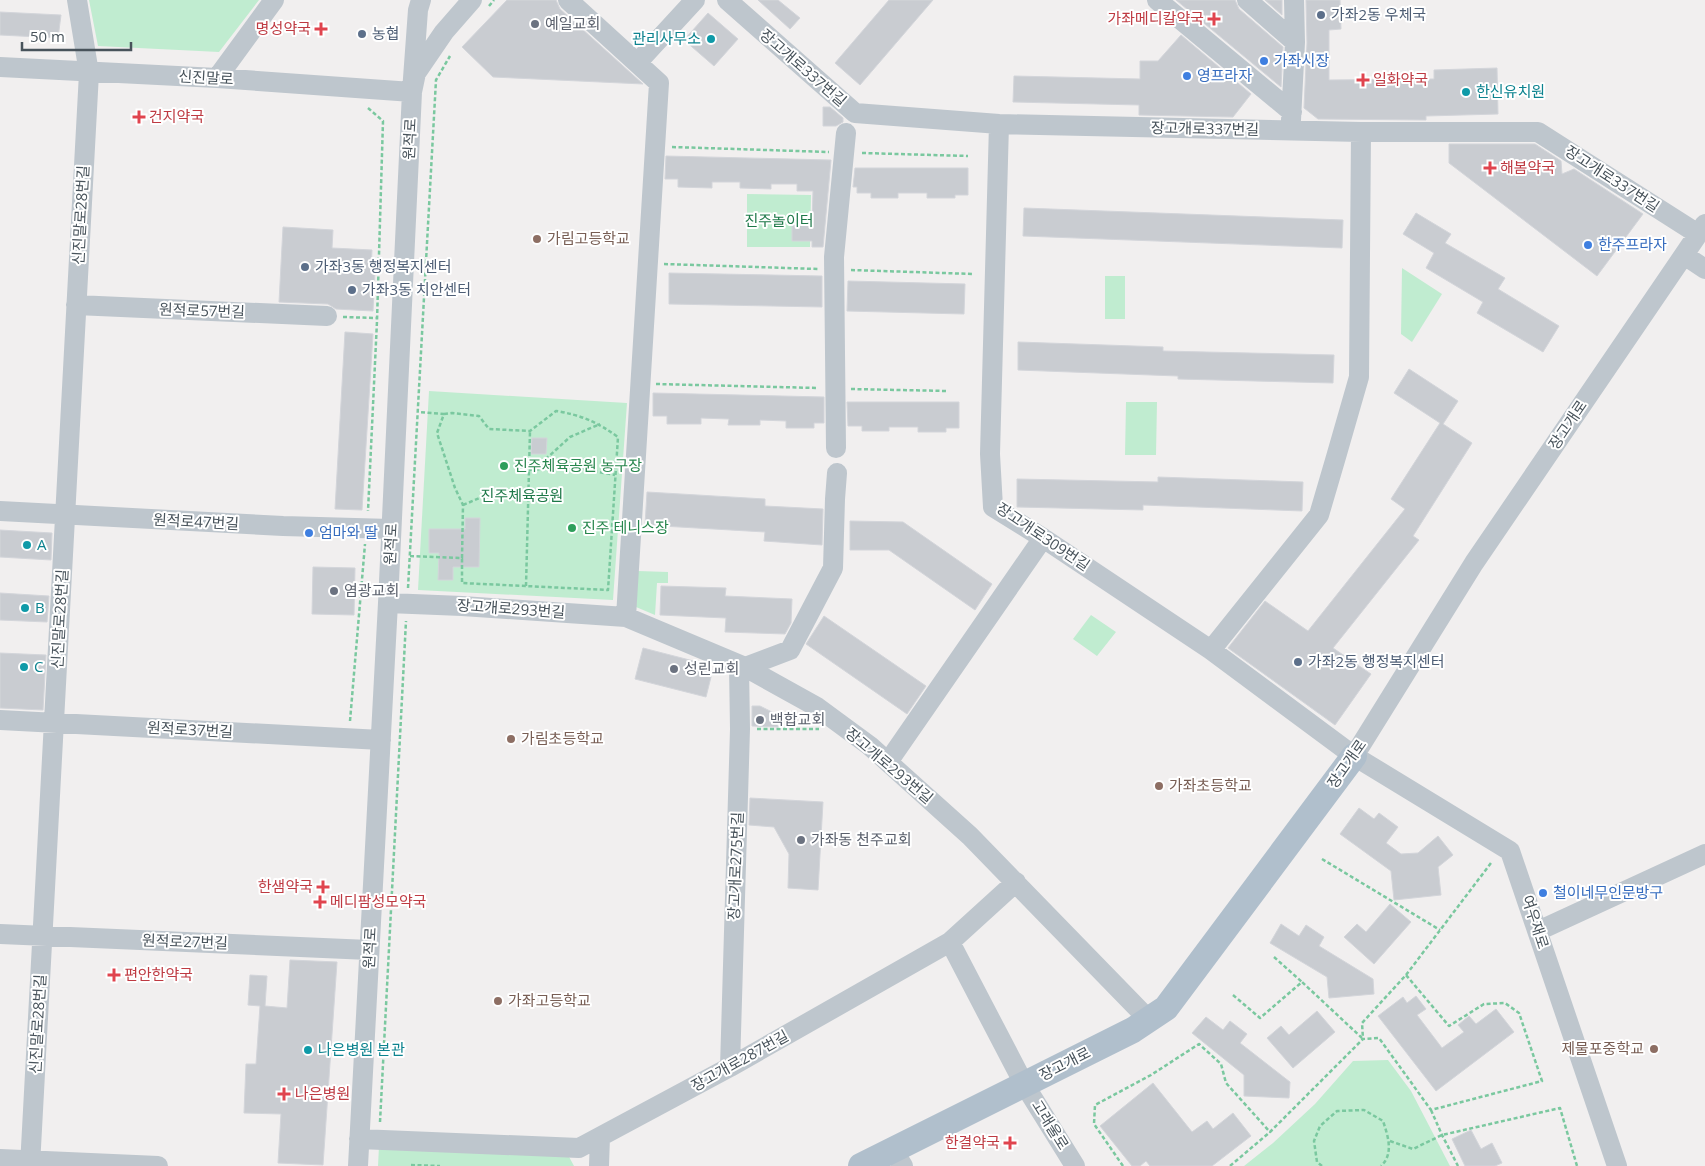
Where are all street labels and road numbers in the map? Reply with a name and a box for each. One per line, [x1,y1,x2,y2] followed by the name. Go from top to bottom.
[756,24,851,110] street label: 장고개로337번길
[178,66,234,88] street label: 신진말로
[1151,117,1259,139] street label: 장고개로337번길
[398,118,420,160] street label: 원적로
[1562,140,1664,216] street label: 장고개로337번길
[67,165,93,265] street label: 신진말로28번길
[159,299,245,321] street label: 원적로57번길
[1543,396,1591,453] street label: 장고개로
[993,498,1094,575] street label: 장고개로309번길
[153,509,240,533] street label: 원적로47번길
[379,523,401,565] street label: 원적로
[46,569,72,669] street label: 신진말로28번길
[456,594,566,622] street label: 장고개로293번길
[147,717,234,741] street label: 원적로37번길
[842,723,938,808] street label: 장고개로293번길
[1322,735,1370,792] street label: 장고개로
[723,811,747,921] street label: 장고개로275번길
[1518,892,1554,951] street label: 여우재로
[358,927,380,969] street label: 원적로
[142,930,228,952] street label: 원적로27번길
[24,974,50,1074] street label: 신진말로28번길
[687,1025,792,1095] street label: 장고개로287번길
[1035,1042,1094,1085] street label: 장고개로
[1028,1096,1074,1153] street label: 고래울로

